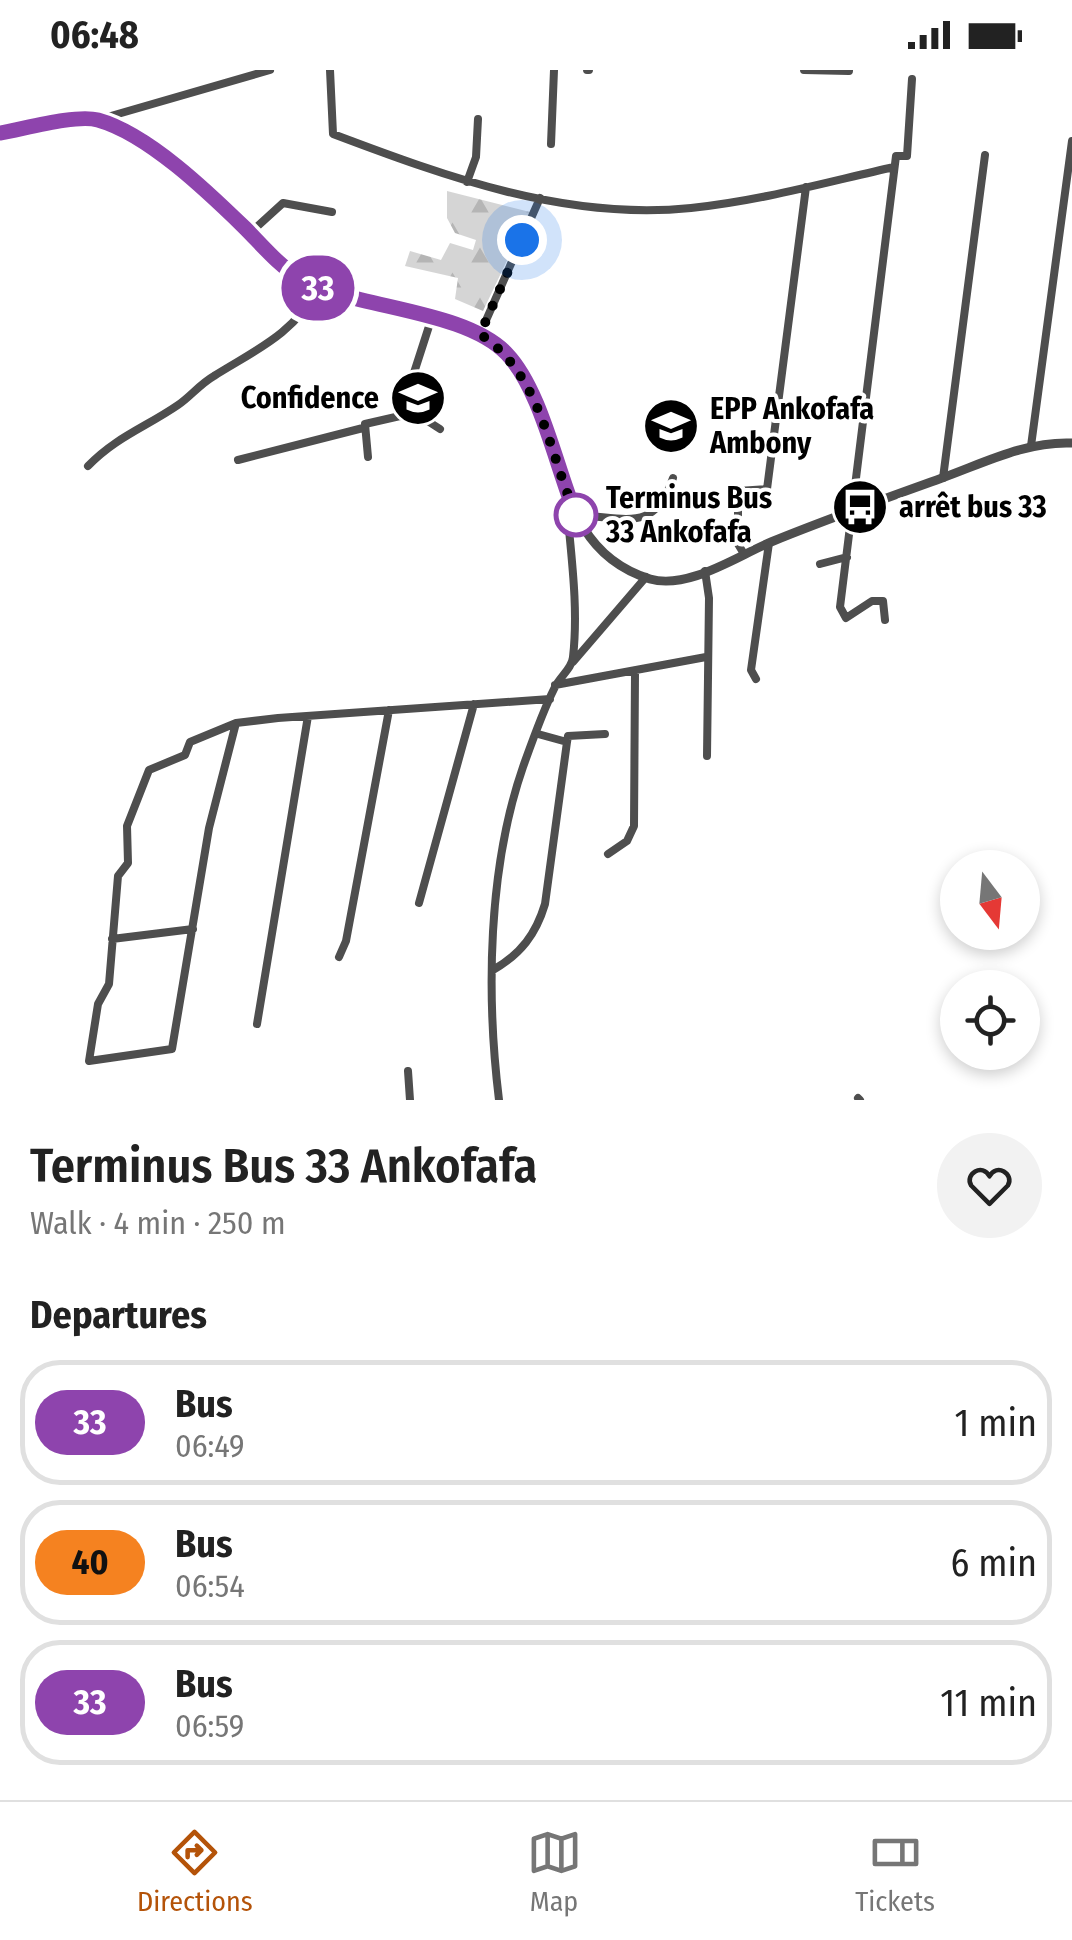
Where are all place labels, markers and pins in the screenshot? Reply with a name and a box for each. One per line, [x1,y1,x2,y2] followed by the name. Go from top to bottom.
[388,368,448,428] school or university icon: Confidence
[241,380,379,416] place label: Confidence
[709,391,874,461] place label: EPP Ankofafa Ambony
[641,396,701,456] school or university icon: EPP Ankofafa Ambony
[830,477,890,537] bus stop icon: arrêt bus 33
[605,480,772,550] place label: Terminus Bus 33 Ankofafa
[899,489,1047,525] place label: arrêt bus 33
[555,494,597,536] marker: Terminus Bus 33 Ankofafa

